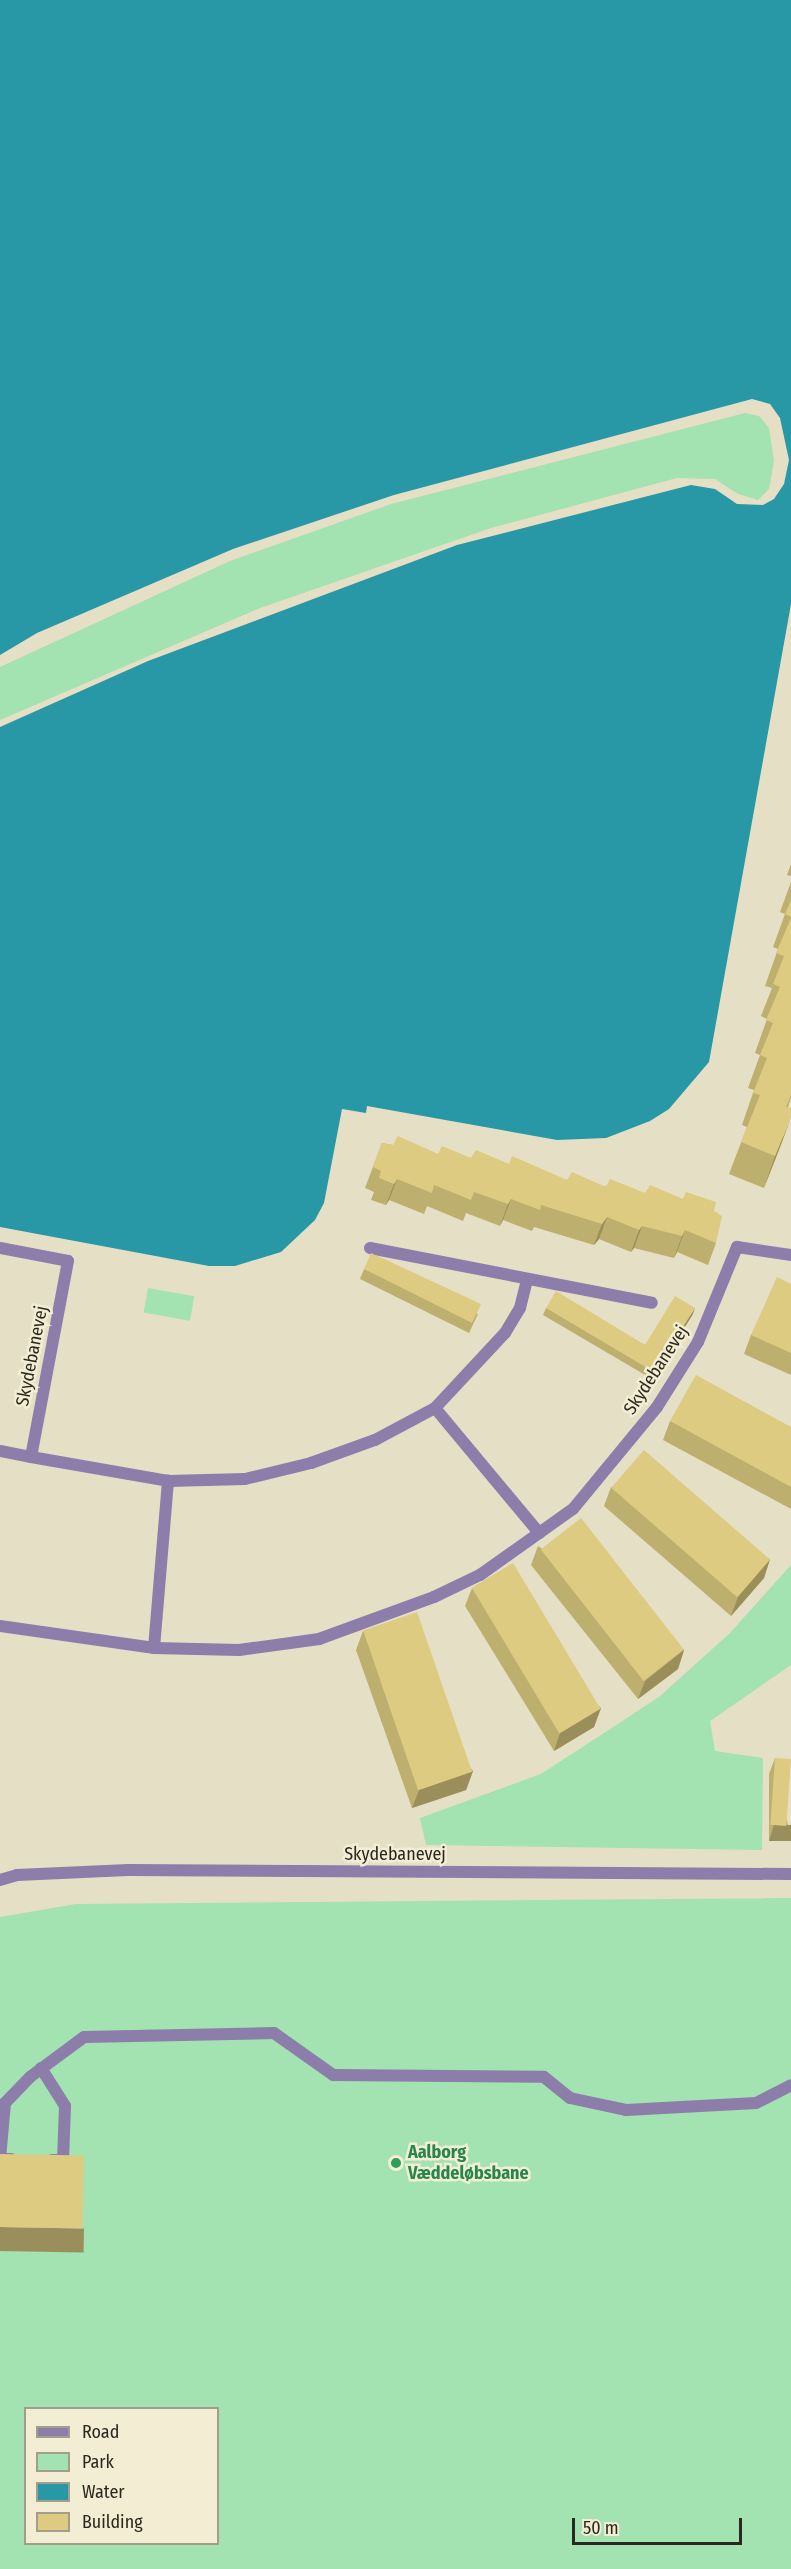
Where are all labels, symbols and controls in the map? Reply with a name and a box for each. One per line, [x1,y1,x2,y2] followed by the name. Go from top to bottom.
[12,1304,52,1408] street label: Skydebanevej
[619,1321,693,1419] street label: Skydebanevej
[344,1843,446,1865] street label: Skydebanevej
[408,2142,529,2184] place label: Aalborg Væddeløbsbane
[389,2156,403,2170] marker: Aalborg Væddeløbsbane
[24,2407,219,2545] legend
[82,2421,119,2443] text: Road
[82,2451,114,2473] text: Park
[82,2481,125,2503] text: Water
[575,2506,744,2544] scale bar
[82,2511,143,2533] text: Building
[583,2517,619,2539] text: 50 m

